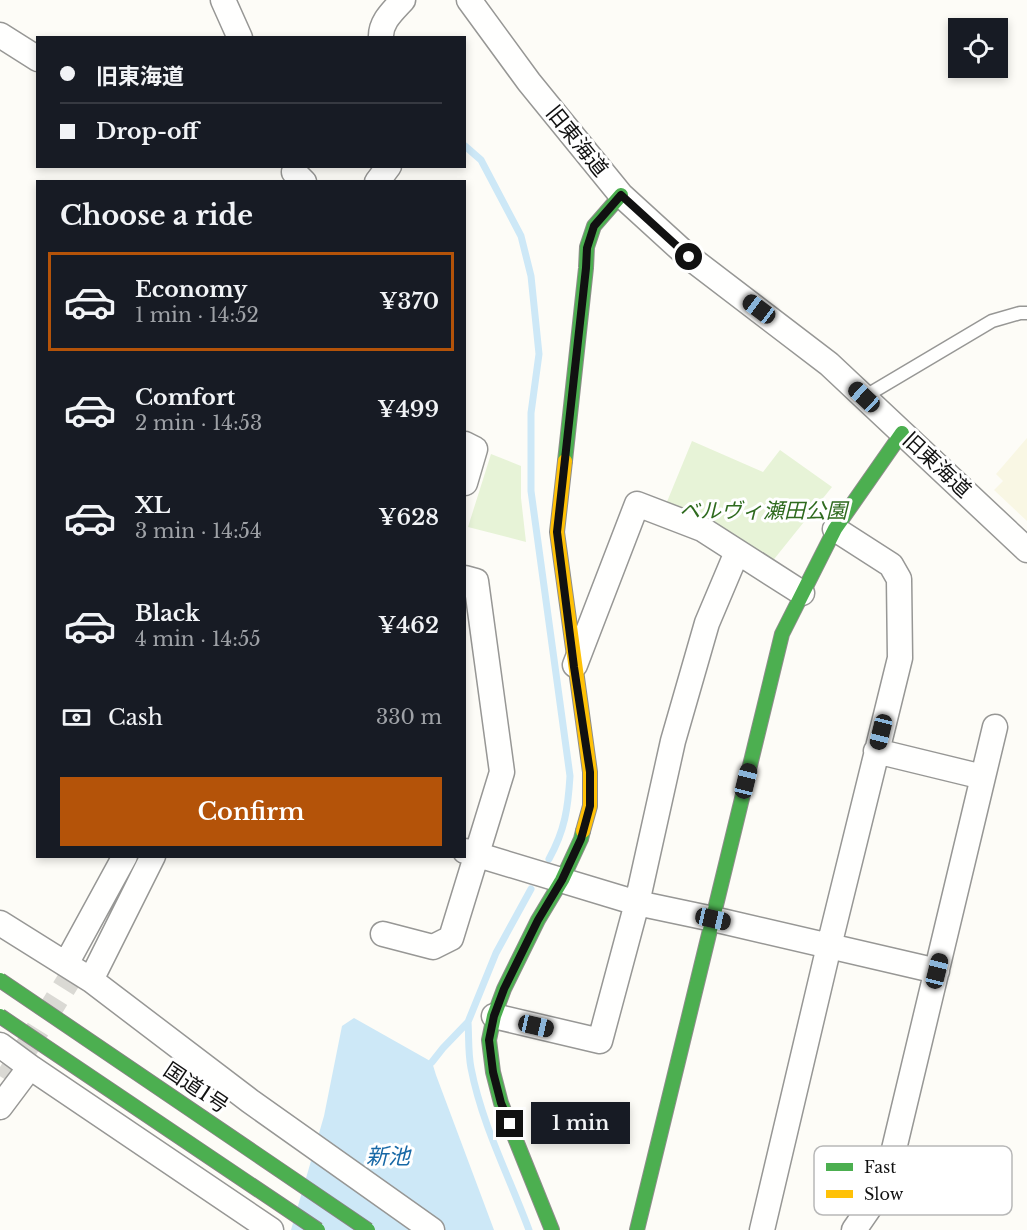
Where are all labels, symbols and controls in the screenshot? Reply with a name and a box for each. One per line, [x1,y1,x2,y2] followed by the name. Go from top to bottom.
[948,18,1008,78] map controls
[948,18,1008,78] button: locate
[96,63,184,90] text: 旧東海道
[540,100,614,182] street label: 旧東海道
[96,118,198,145] text: Drop-off
[60,199,253,232] text: Choose a ride
[675,243,702,270] route start
[63,275,117,329] icon: car
[135,276,247,303] text: Economy
[379,288,439,315] text: ¥370
[739,291,779,327] car
[135,303,259,327] text: 1 min · 14:52
[845,378,883,416] car
[63,383,117,437] icon: car
[135,384,235,411] text: Comfort
[377,396,439,423] text: ¥499
[135,411,262,435] text: 2 min · 14:53
[897,427,977,503] street label: 旧東海道
[63,491,117,545] icon: car
[135,492,170,519] text: XL
[679,498,850,524] park label: ベルヴィ瀬田公園
[378,504,439,531] text: ¥628
[135,519,262,543] text: 3 min · 14:54
[63,599,117,653] icon: car
[135,600,200,627] text: Black
[378,612,439,639] text: ¥462
[135,627,261,651] text: 4 min · 14:55
[60,701,93,734] icon: cash
[108,704,163,731] text: Cash
[376,705,442,729] text: 330 m
[868,712,894,752] car
[733,761,759,801] car
[60,777,442,846] button: Confirm
[693,906,733,932] car
[924,951,950,991] car
[516,1013,556,1039] car
[159,1057,233,1119] street label: 国道1号
[531,1103,630,1145] callout: 1 min
[496,1110,523,1137] route end
[552,1111,609,1135] text: 1 min
[366,1143,412,1170] water label: 新池
[814,1146,1012,1215] legend
[864,1157,896,1177] text: Fast
[864,1184,904,1204] text: Slow

